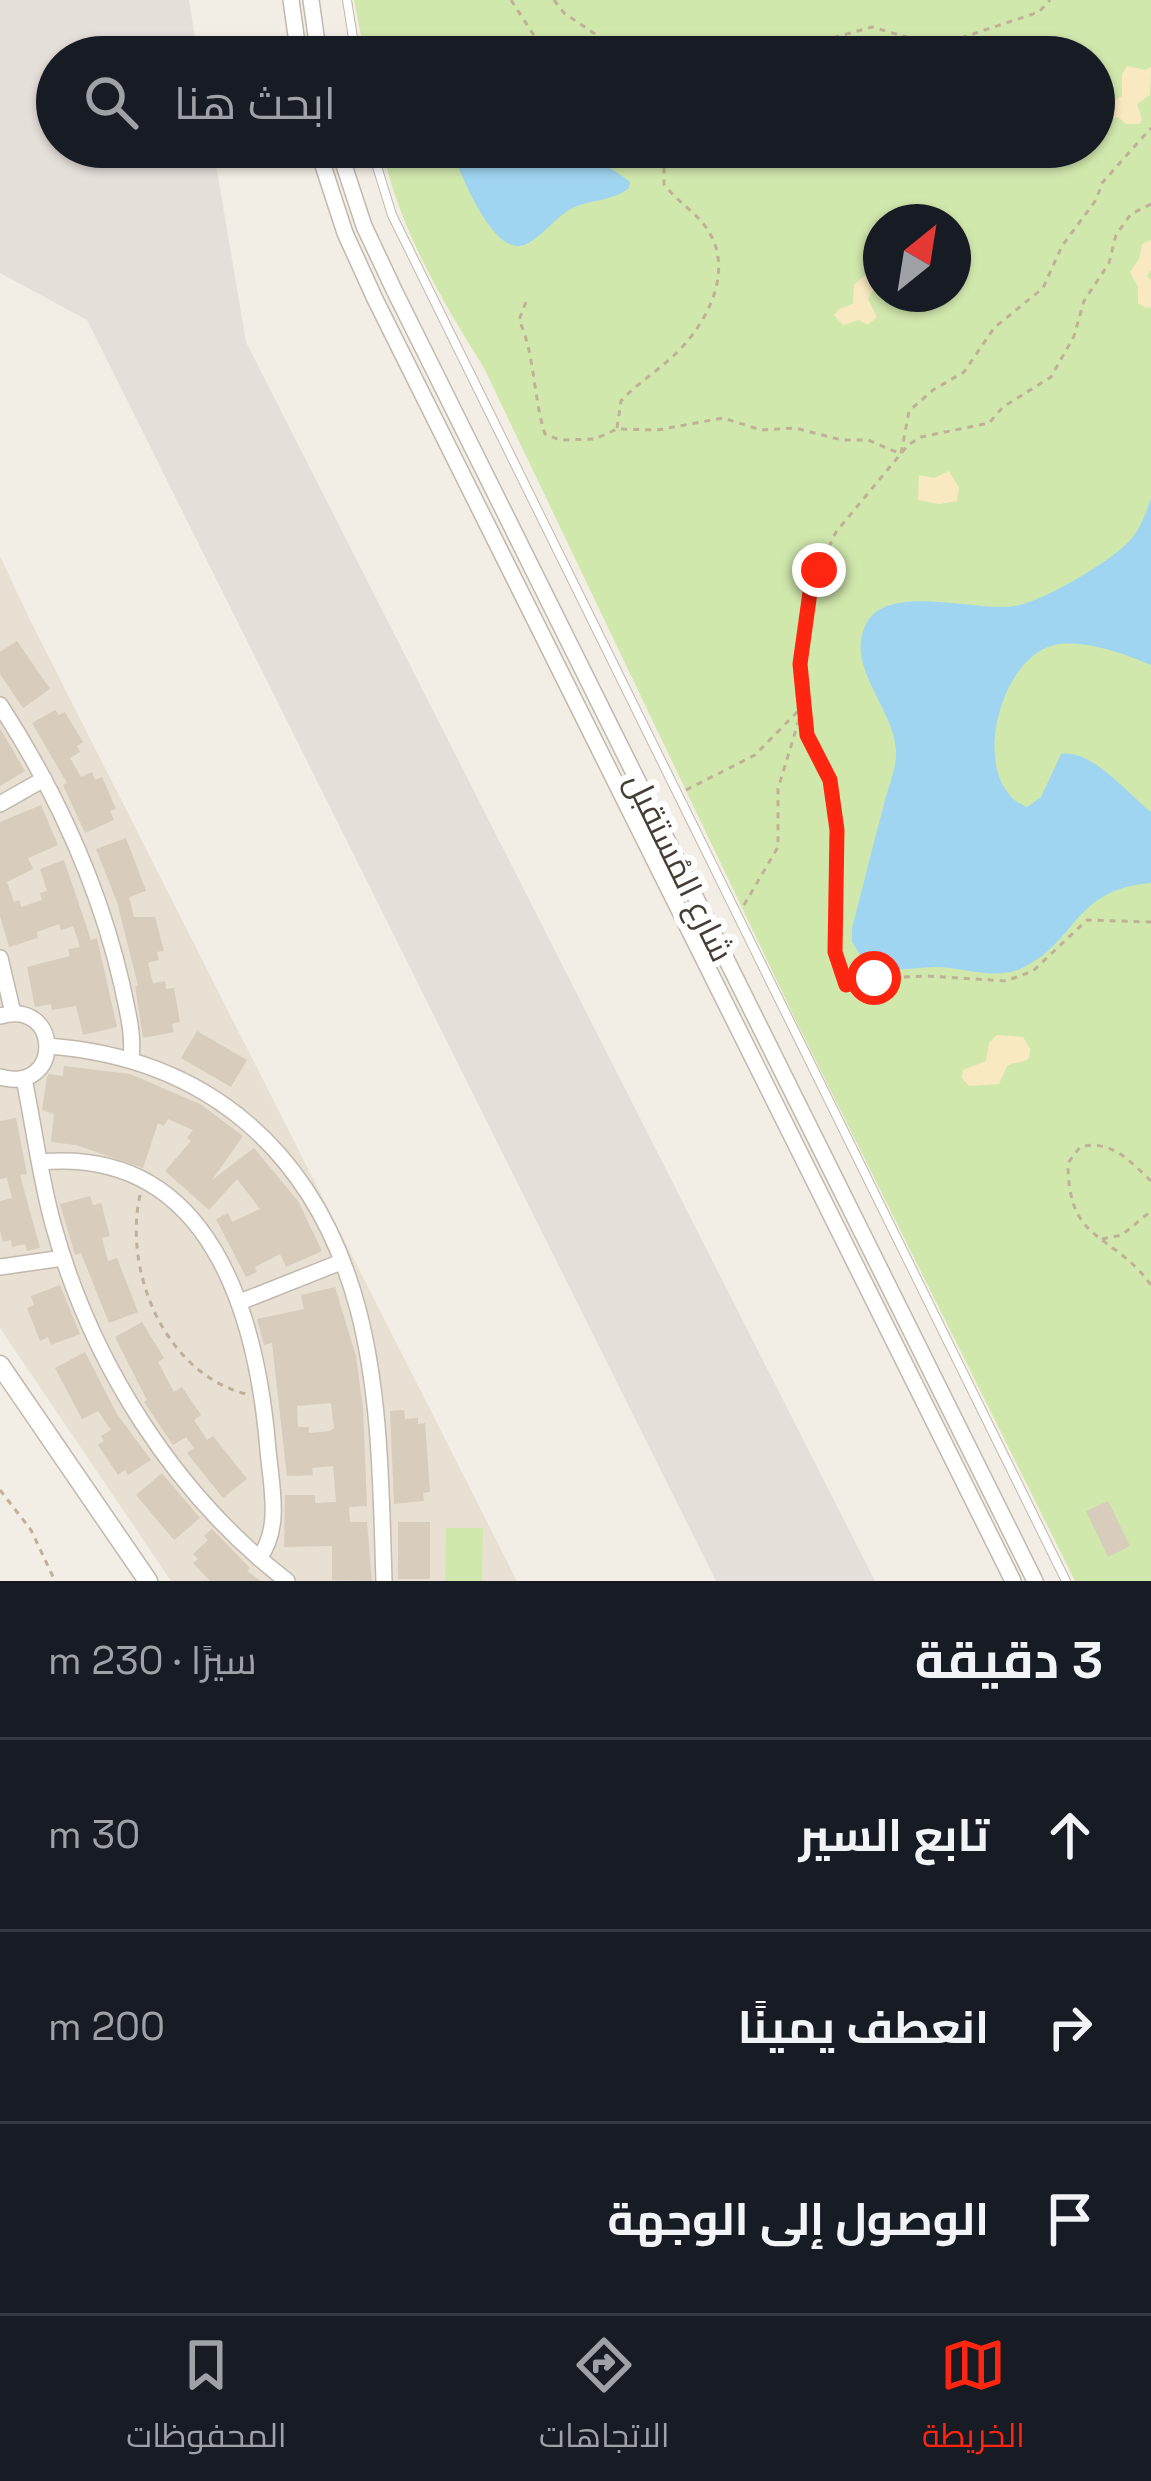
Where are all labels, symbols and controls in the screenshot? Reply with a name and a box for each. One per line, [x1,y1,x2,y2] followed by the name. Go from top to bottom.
[36,36,1115,168] search box
[78,69,144,135] icon: search
[174,75,336,132] text: ابحث هنا
[863,204,971,312] north arrow
[792,543,846,597] route end
[614,766,743,969] street label: شارع المُستقبل
[847,951,901,1005] route start
[915,1628,1103,1693] text: 3 دقيقة
[48,1636,257,1685] text: سيرًا · 230 m
[1037,1802,1103,1868] icon: ahead
[799,1807,989,1864] text: تابع السير
[48,1810,140,1859] text: 30 m
[1037,1994,1103,2060] icon: right
[738,1999,989,2056] text: انعطف يمينًا
[48,2002,165,2051] text: 200 m
[1037,2186,1103,2252] icon: arrive
[608,2191,989,2248] text: الوصول إلى الوجهة
[126,2332,287,2466] tab: المحفوظات
[539,2332,670,2466] tab: الاتجاهات
[922,2332,1025,2466] tab: الخريطة

